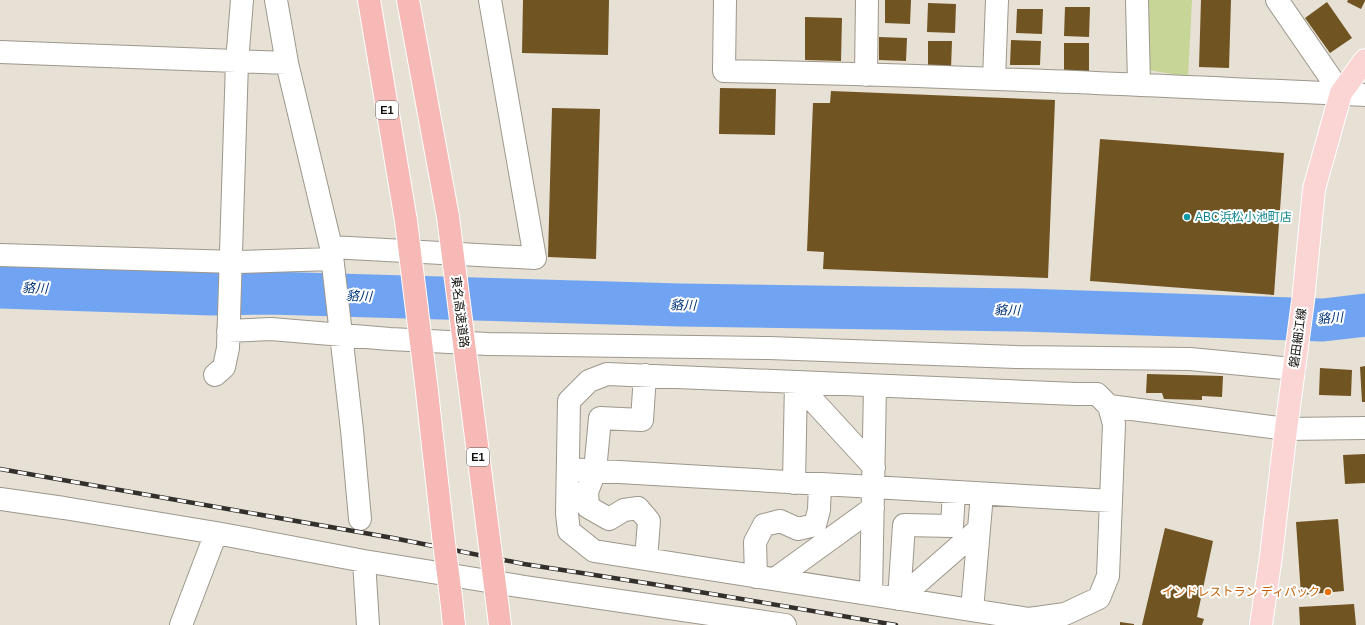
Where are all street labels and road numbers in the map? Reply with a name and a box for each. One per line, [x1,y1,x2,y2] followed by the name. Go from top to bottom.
[376,101,398,119] road number: E1
[449,275,471,349] street label: 東名高速道路
[1287,307,1309,369] street label: 磐田細江線
[467,448,489,466] road number: E1

